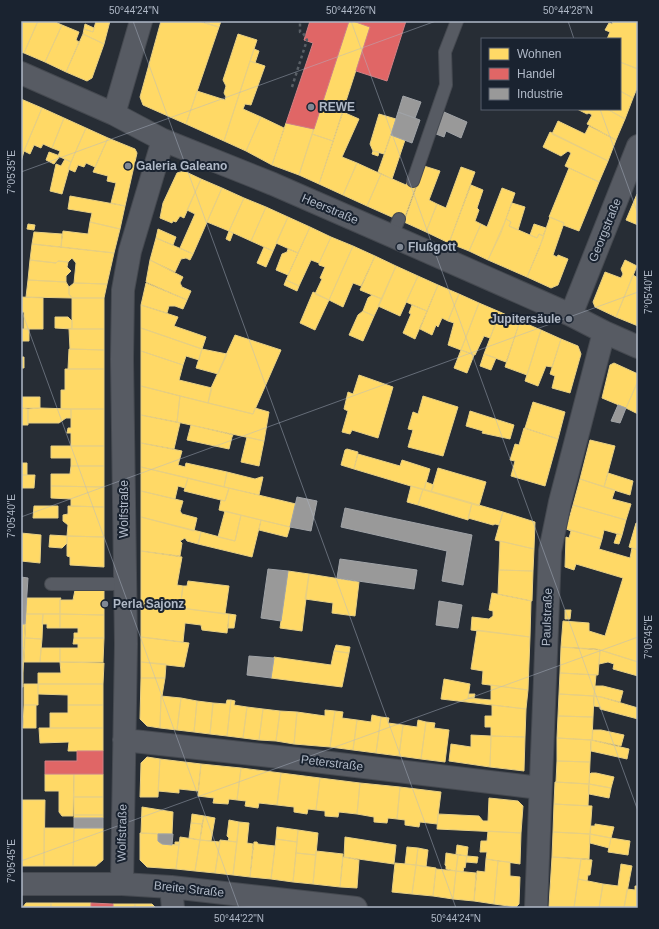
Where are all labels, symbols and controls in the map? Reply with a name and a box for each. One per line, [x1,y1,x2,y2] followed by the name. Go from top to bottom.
[109,5,159,16] text: 50°44'24"N
[326,5,376,16] text: 50°44'26"N
[543,5,593,16] text: 50°44'28"N
[481,38,621,110] legend
[517,47,561,61] text: Wohnen
[517,67,555,81] text: Handel
[517,87,563,101] text: Industrie
[319,100,355,114] place label: REWE
[306,102,316,112] marker: REWE
[6,150,17,194] text: 7°05'35"E
[136,159,227,173] place label: Galeria Galeano
[123,161,133,171] marker: Galeria Galeano
[300,191,361,227] street label: Heerstraße
[586,196,624,264] street label: Georgstraße
[408,240,456,254] place label: Flußgott
[395,242,405,252] marker: Flußgott
[643,270,654,314] text: 7°05'40"E
[490,312,561,326] place label: Jupitersäule
[564,314,574,324] marker: Jupitersäule
[117,480,131,538] street label: Wolfstraße
[6,494,17,538] text: 7°05'40"E
[539,587,555,646] street label: Paulstraße
[113,597,184,611] place label: Perla Sajonz
[100,599,110,609] marker: Perla Sajonz
[643,615,654,659] text: 7°05'45"E
[300,752,364,774] street label: Peterstraße
[114,804,130,862] street label: Wolfstraße
[6,839,17,883] text: 7°05'45"E
[153,878,225,900] street label: Breite Straße
[214,913,264,924] text: 50°44'22"N
[431,913,481,924] text: 50°44'24"N

